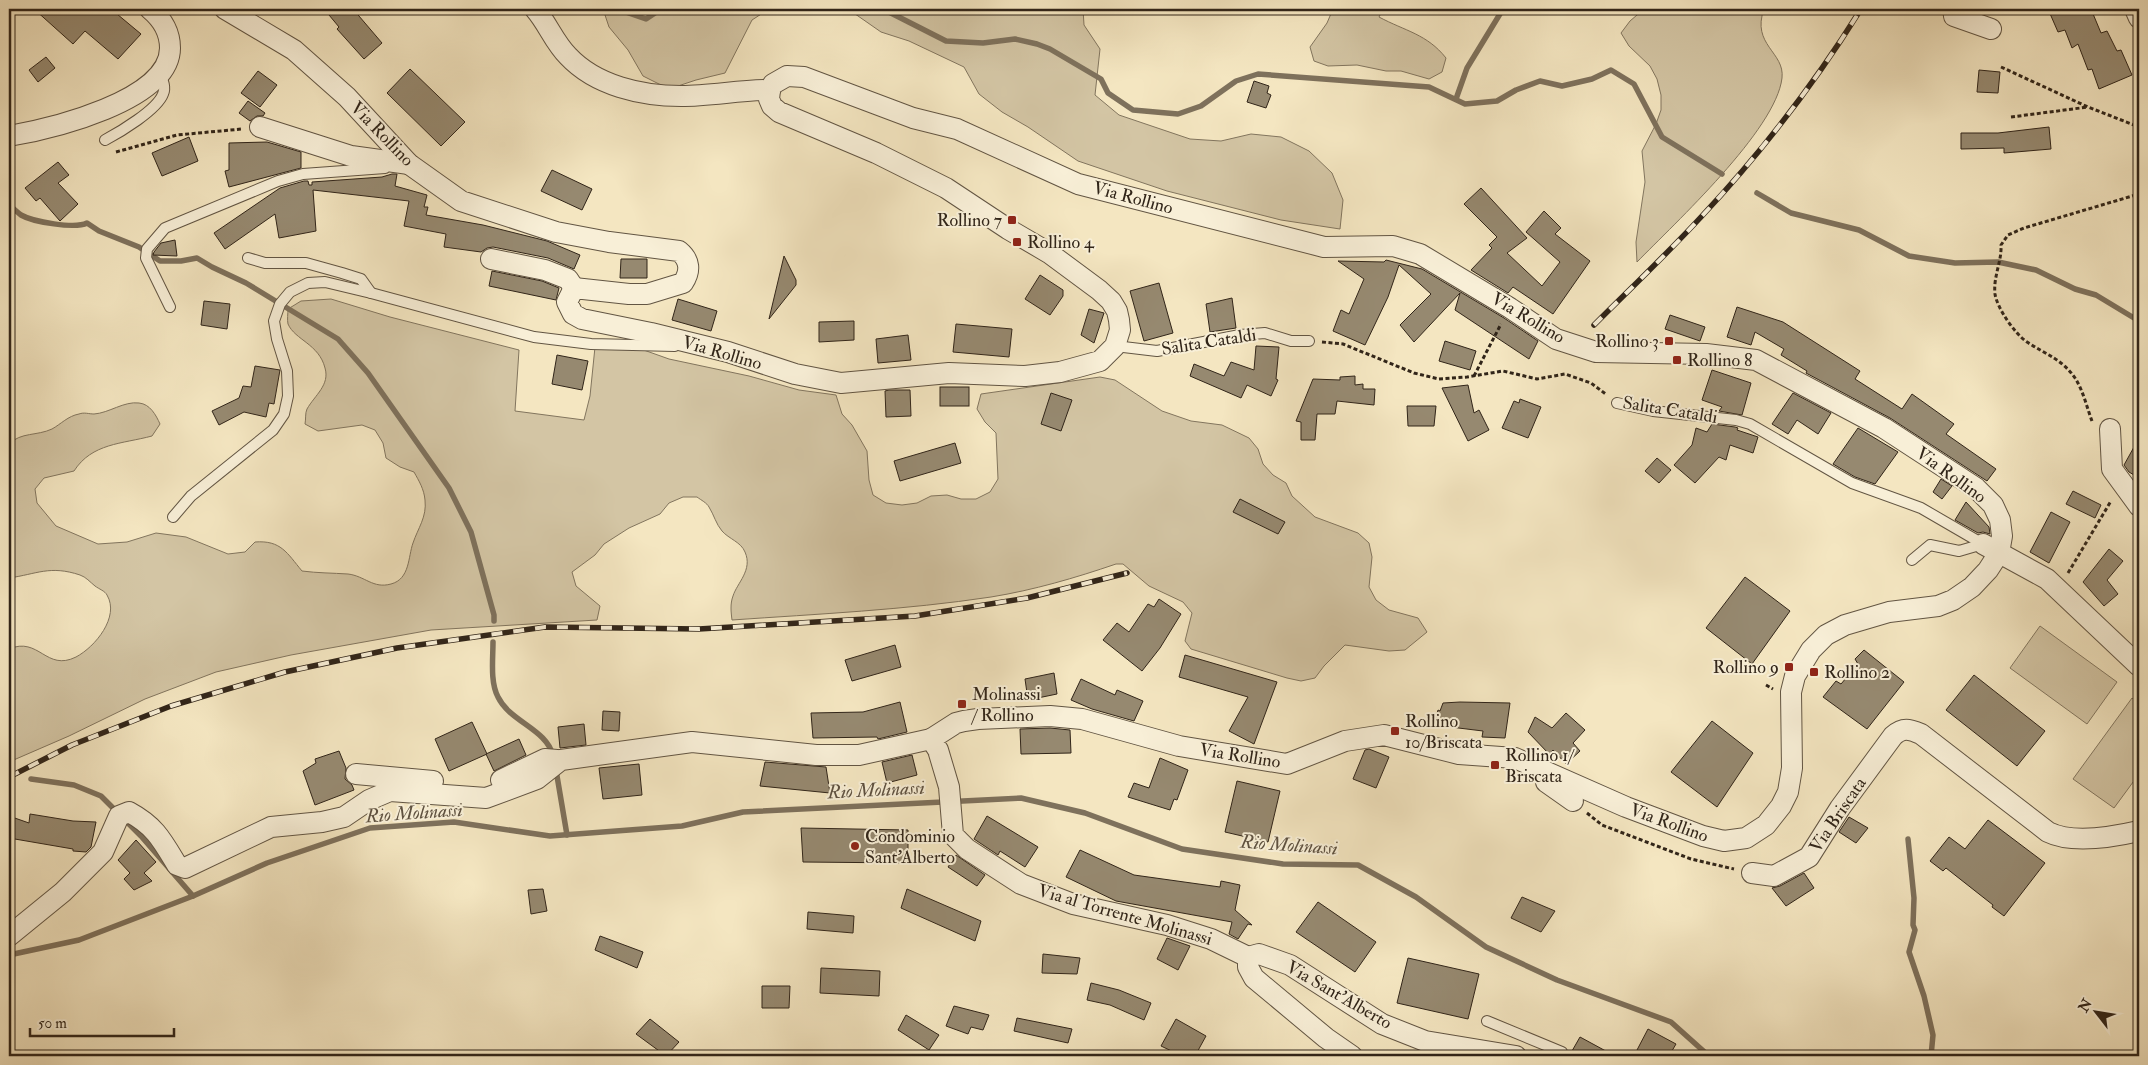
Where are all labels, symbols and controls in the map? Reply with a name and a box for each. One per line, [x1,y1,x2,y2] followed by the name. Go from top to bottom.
[345,97,419,172] street label: Via Rollino
[1090,176,1176,220] street label: Via Rollino
[937,209,1002,232] place label: Rollino 7
[1006,214,1018,226] marker: Rollino 7
[1027,231,1095,254] place label: Rollino 4
[1011,236,1023,248] marker: Rollino 4
[1487,287,1569,349] street label: Via Rollino
[1160,323,1258,361] street label: Salita Cataldi
[1595,330,1659,353] place label: Rollino 3
[679,331,765,375] street label: Via Rollino
[1663,335,1675,347] marker: Rollino 3
[1687,349,1752,372] place label: Rollino 8
[1671,354,1683,366] marker: Rollino 8
[1621,391,1719,429] street label: Salita Cataldi
[1911,442,1991,509] street label: Via Rollino
[1713,656,1779,679] place label: Rollino 9
[1783,661,1795,673] marker: Rollino 9
[1824,661,1890,684] place label: Rollino 2
[1808,666,1820,678] marker: Rollino 2
[970,683,1041,727] place label: Molinassi / Rollino
[956,698,968,710] marker: Molinassi / Rollino
[1405,710,1483,754] place label: Rollino 10/Briscata
[1389,725,1401,737] marker: Rollino 10/Briscata
[1198,738,1283,774] street label: Via Rollino
[1505,744,1575,788] place label: Rollino 1/ Briscata
[1489,759,1501,771] marker: Rollino 1/ Briscata
[1804,772,1872,857] street label: Via Briscata
[826,775,925,805] water label: Rio Molinassi
[364,798,463,828] water label: Rio Molinassi
[1627,798,1712,848] street label: Via Rollino
[865,825,955,869] place label: Condominio Sant'Alberto
[1239,830,1338,860] water label: Rio Molinassi
[849,840,861,852] marker: Condominio Sant'Alberto
[1035,879,1215,951] street label: Via al Torrente Molinassi
[1282,955,1396,1035] street label: Via Sant'Alberto
[2070,988,2120,1038] north arrow
[2074,995,2096,1016] text: N
[30,1005,174,1037] scale bar
[38,1014,67,1033] text: 50 m

